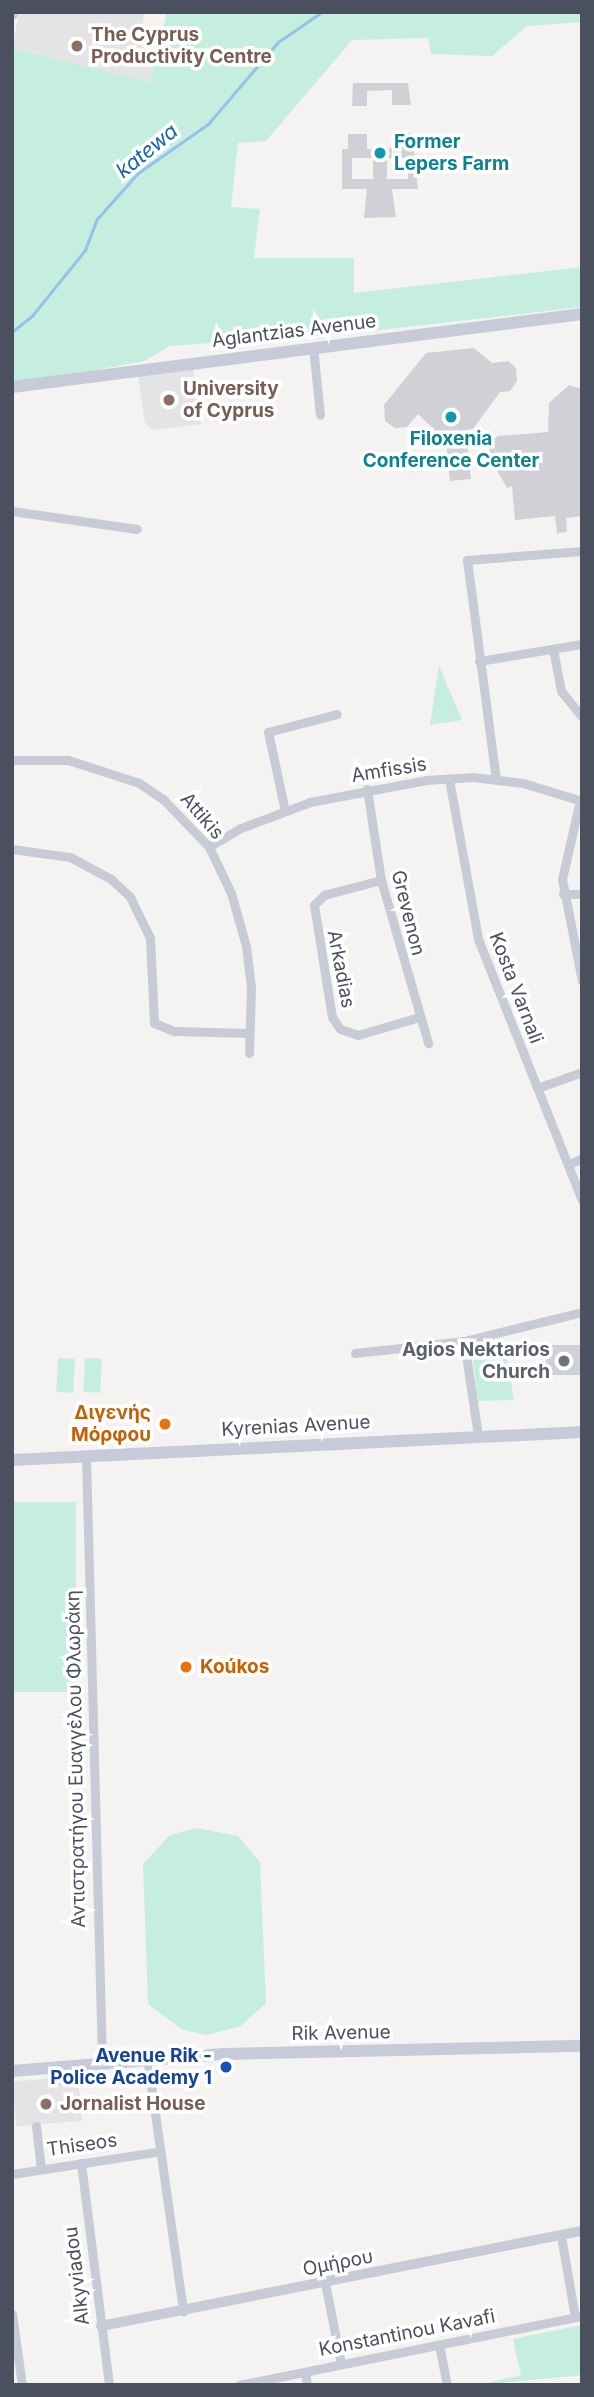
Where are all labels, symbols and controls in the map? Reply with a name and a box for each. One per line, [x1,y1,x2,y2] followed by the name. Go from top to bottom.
[91,24,272,68] place label: The Cyprus Productivity Centre
[69,38,85,54] marker: The Cyprus Productivity Centre
[111,119,183,183] water label: katewa
[394,131,509,175] place label: Former Lepers Farm
[372,145,388,161] marker: Former Lepers Farm
[211,310,377,352] street label: Aglantzias Avenue
[183,378,279,422] place label: University of Cyprus
[161,392,177,408] marker: University of Cyprus
[443,409,459,425] marker: Filoxenia Conference Center
[363,428,539,472] place label: Filoxenia Conference Center
[350,753,428,787] street label: Amfissis
[176,788,228,844] street label: Attikis
[386,868,430,958] street label: Grevenon
[322,928,360,1010] street label: Arkadias
[484,929,548,1047] street label: Kosta Varnali
[402,1339,550,1383] place label: Agios Nektarios Church
[556,1353,572,1369] marker: Agios Nektarios Church
[71,1402,151,1446] place label: Διγενής Μόρφου
[221,1411,371,1441] street label: Kyrenias Avenue
[157,1416,173,1432] marker: Διγενής Μόρφου
[62,1590,90,1928] street label: Αντιστρατήγου Ευαγγέλου Φλωράκη
[200,1656,269,1678] place label: Koúkos
[178,1659,194,1675] marker: Koúkos
[291,2021,391,2045] street label: Rik Avenue
[50,2045,212,2089] place label: Avenue Rik - Police Academy 1
[218,2059,234,2075] marker: Avenue Rik - Police Academy 1
[60,2093,206,2115] place label: Jornalist House
[38,2096,54,2112] marker: Jornalist House
[45,2129,119,2161] street label: Thiseos
[60,2225,94,2327] street label: Alkyviadou
[301,2245,375,2281] street label: Ομήρου
[317,2305,497,2361] street label: Konstantinou Kavafi

